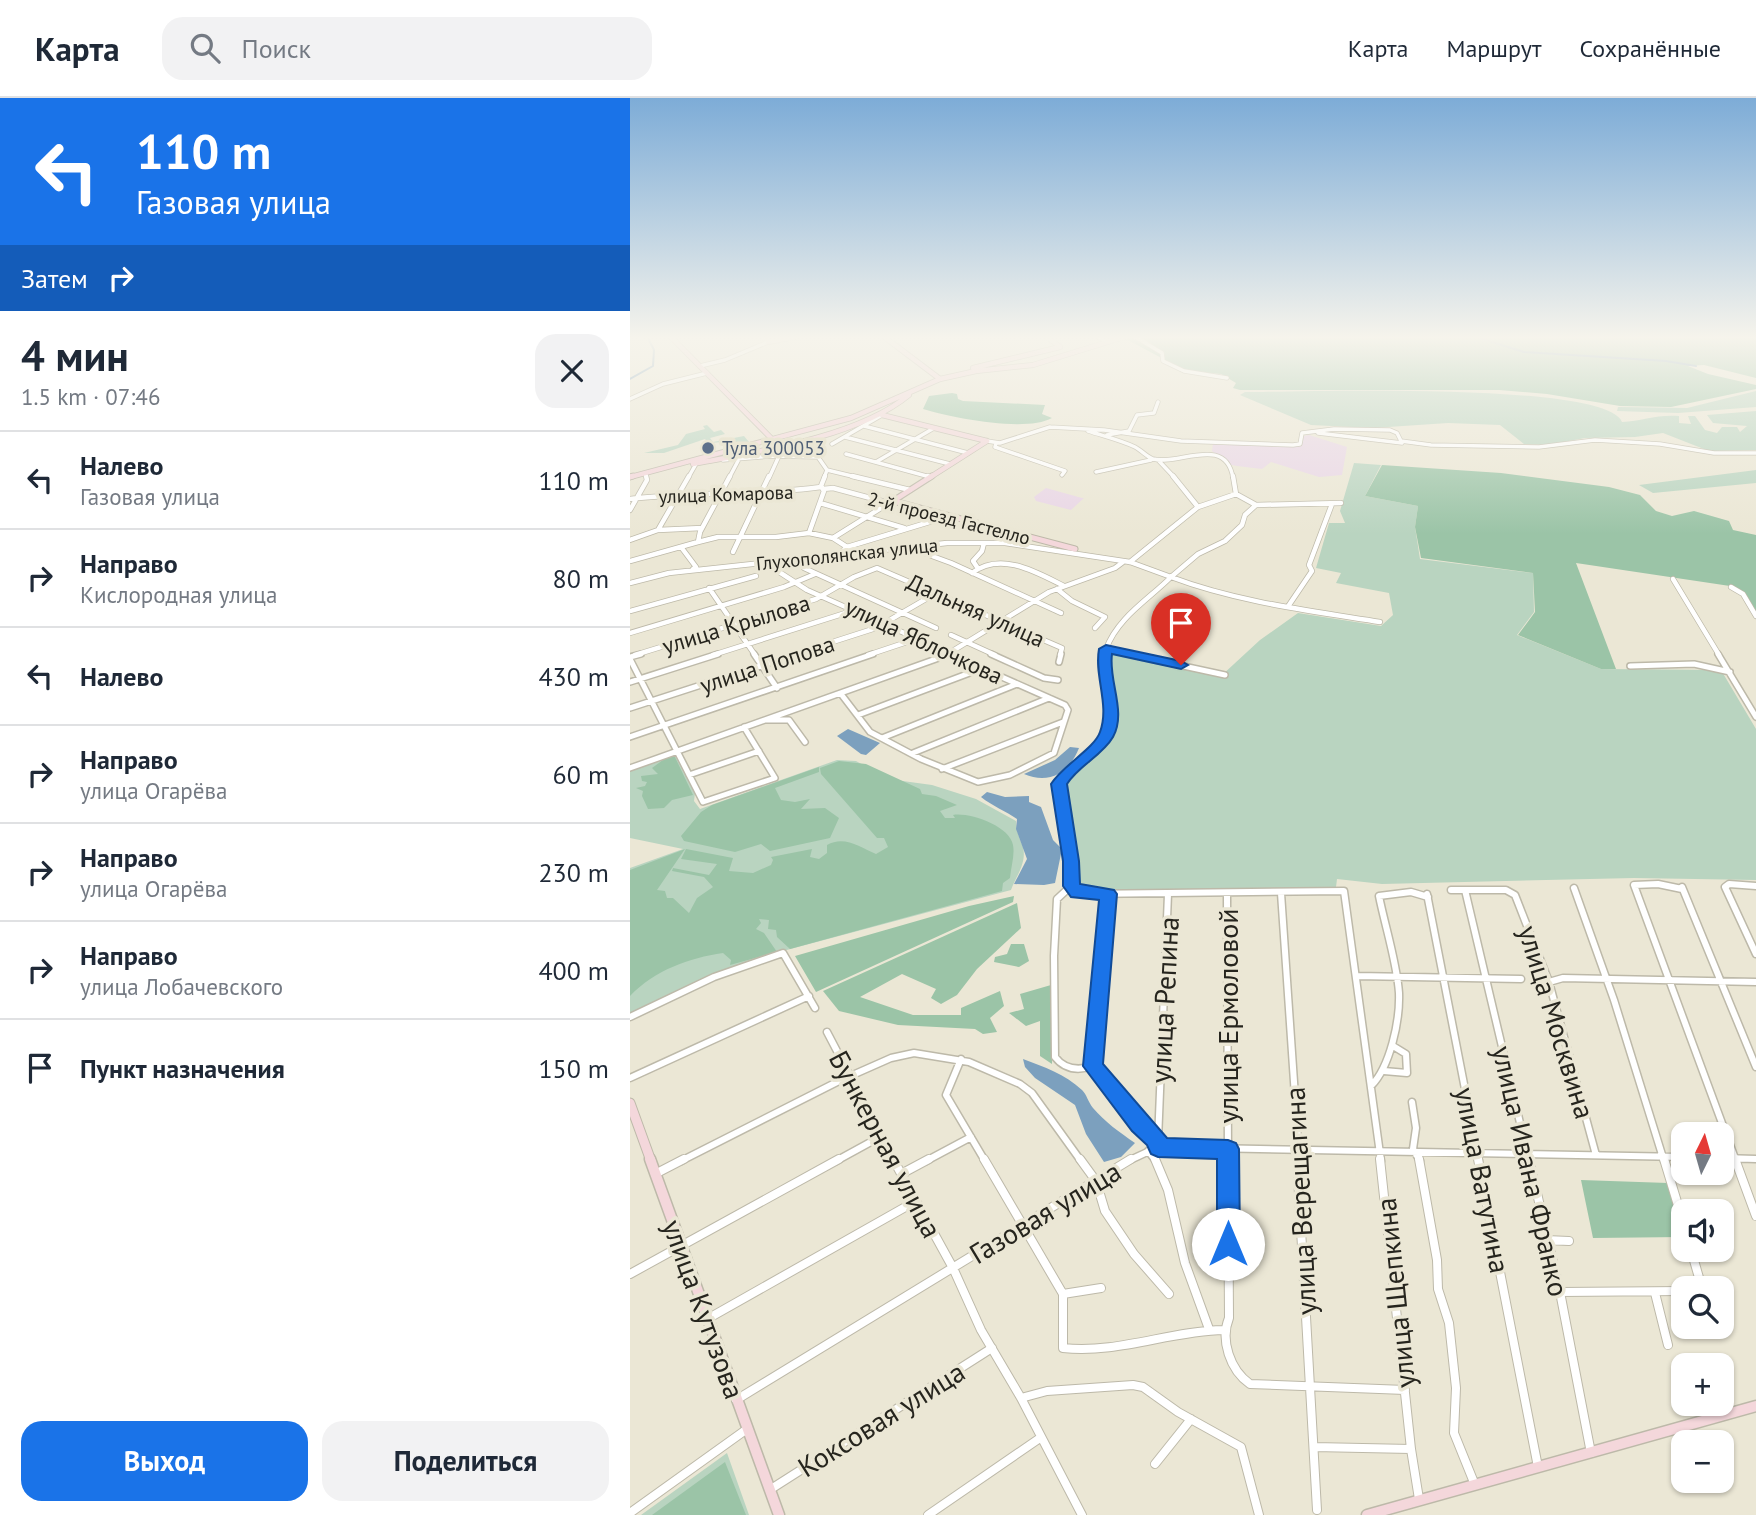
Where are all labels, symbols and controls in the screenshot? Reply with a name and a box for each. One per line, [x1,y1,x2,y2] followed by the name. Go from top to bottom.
[162,17,652,80] search box
[35,27,120,70] text: Карта
[186,29,224,67] icon: search
[242,32,311,65] text: Поиск
[1348,33,1408,64] text: Карта
[1446,33,1541,64] text: Маршрут
[1579,33,1721,64] text: Сохранённые
[136,119,271,183] text: 110 m
[21,126,112,217] icon: left
[136,181,331,223] text: Газовая улица
[102,259,140,297] icon: right
[21,262,88,295] text: Затем
[21,328,129,383] text: 4 мин
[535,334,609,408] button: close
[21,382,160,411] text: 1.5 km · 07:46
[722,436,825,460] place label: Тула 300053
[700,440,716,456] marker: Тула 300053
[80,449,164,482] text: Налево
[21,461,59,499] icon: left
[538,464,609,497] text: 110 m
[658,480,794,508] street label: улица Комарова
[80,482,220,511] text: Газовая улица
[865,486,1033,550] street label: 2-й проезд Гастелло
[755,533,939,575] street label: Глухополянская улица
[80,547,178,580] text: Направо
[21,559,59,597] icon: right
[553,562,609,595] text: 80 m
[903,567,1049,653] street label: Дальняя улица
[80,580,277,609] text: Кислородная улица
[659,588,813,660] street label: улица Крылова
[840,592,1008,690] street label: улица Яблочкова
[1151,593,1211,665] pin
[1162,604,1200,642] icon: arrive
[696,629,838,699] street label: улица Попова
[21,657,59,695] icon: left
[80,660,164,693] text: Налево
[538,660,609,693] text: 430 m
[80,743,178,776] text: Направо
[21,755,59,793] icon: right
[553,758,609,791] text: 60 m
[80,776,227,805] text: улица Огарёва
[80,841,178,874] text: Направо
[21,853,59,891] icon: right
[538,856,609,889] text: 230 m
[80,874,227,903] text: улица Огарёва
[1209,908,1246,1124] street label: улица Ермоловой
[1141,916,1187,1084] street label: улица Репина
[1510,921,1604,1123] street label: улица Москвина
[80,939,178,972] text: Направо
[21,951,59,989] icon: right
[538,954,609,987] text: 400 m
[80,972,283,1001] text: улица Лобачевского
[1484,1042,1578,1300] street label: улица Ивана Франко
[821,1044,951,1244] street label: Бункерная улица
[21,1049,59,1087] icon: arrive
[80,1052,285,1085] text: Пункт назначения
[538,1052,609,1085] text: 150 m
[1447,1084,1519,1276] street label: улица Ватутина
[1276,1086,1324,1316] street label: улица Верещагина
[1671,1122,1734,1185] north arrow
[1671,1122,1734,1493] map controls
[962,1152,1128,1272] street label: Газовая улица
[1367,1196,1423,1390] street label: улица Щепкина
[1671,1199,1734,1262] button: sound
[1191,1207,1265,1281] position arrow
[654,1214,754,1404] street label: улица Кутузова
[1671,1276,1734,1339] button: search
[791,1353,971,1485] street label: Коксовая улица
[1671,1353,1734,1416] button: +
[21,1421,308,1501] button: Выход
[322,1421,609,1501] button: Поделиться
[1671,1430,1734,1493] button: −

